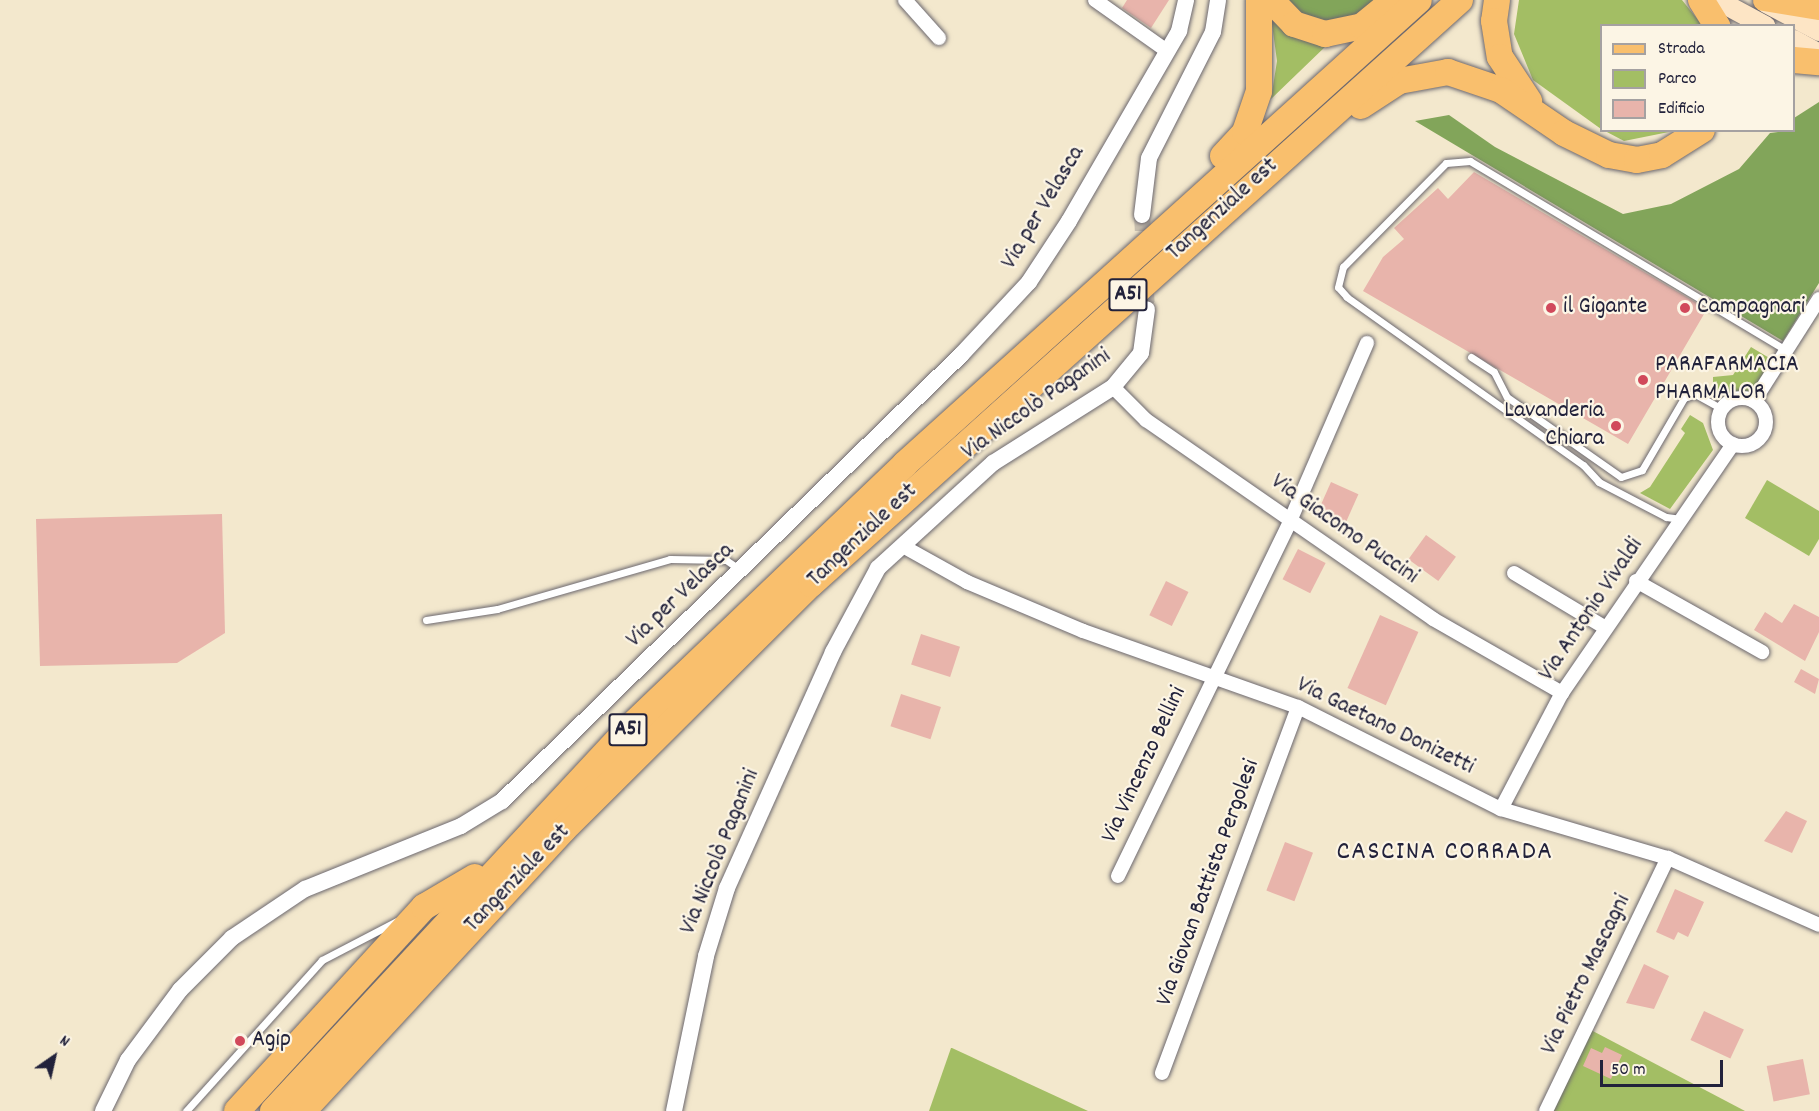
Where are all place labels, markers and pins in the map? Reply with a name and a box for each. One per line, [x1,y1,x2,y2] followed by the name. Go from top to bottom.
[1563,294,1647,322] place label: il Gigante
[1697,294,1805,322] place label: Campagnari
[1544,301,1558,315] marker: il Gigante
[1678,301,1692,315] marker: Campagnari
[1655,352,1799,408] place label: PARAFARMACIA PHARMALOR
[1636,373,1650,387] marker: PARAFARMACIA PHARMALOR
[1504,398,1604,454] place label: Lavanderia Chiara
[1609,419,1623,433] marker: Lavanderia Chiara
[252,1027,291,1055] place label: Agip
[233,1034,247,1048] marker: Agip

